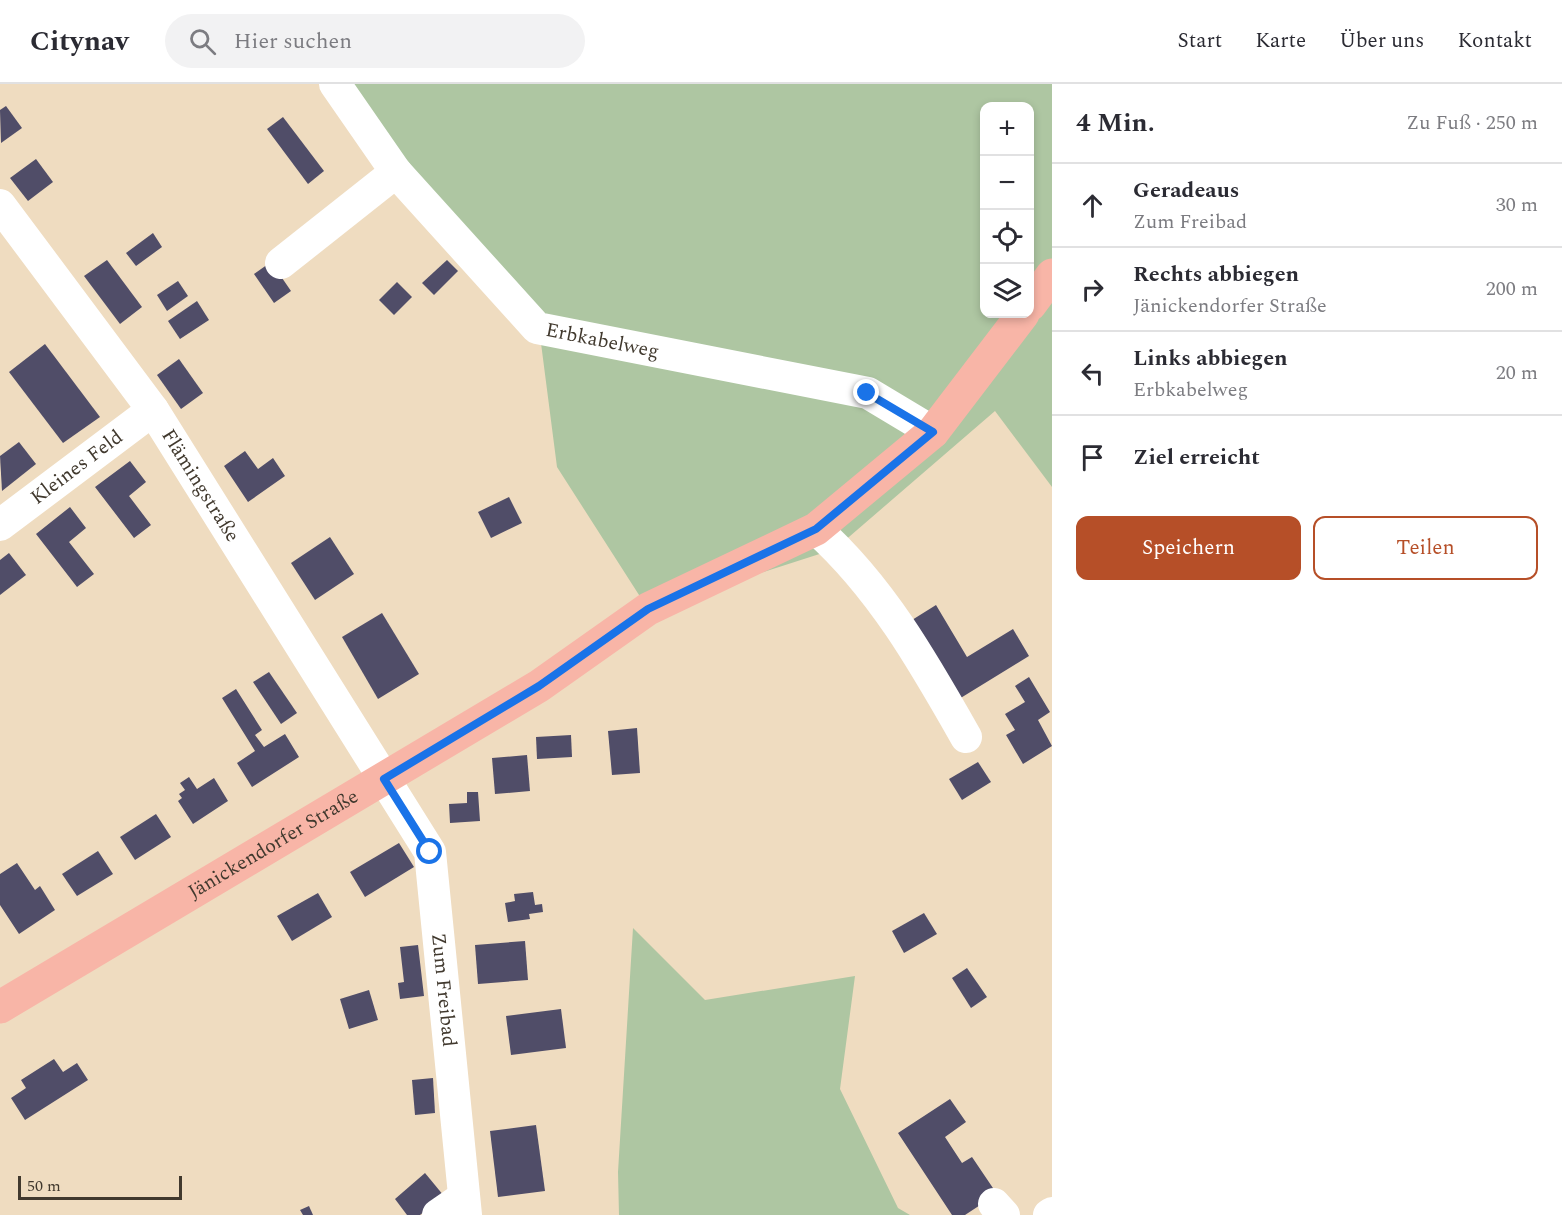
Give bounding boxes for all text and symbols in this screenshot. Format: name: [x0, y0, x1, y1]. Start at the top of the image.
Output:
search box: [165, 14, 585, 68]
text: Citynav: [30, 20, 129, 63]
icon: search: [186, 25, 219, 58]
text: Hier suchen: [234, 25, 352, 58]
text: Start: [1177, 25, 1222, 57]
text: Karte: [1255, 25, 1306, 57]
text: Über uns: [1339, 25, 1424, 57]
text: Kontakt: [1457, 25, 1532, 57]
map controls: [980, 102, 1034, 318]
button: +: [980, 102, 1034, 156]
text: 4 Min.: [1076, 103, 1155, 143]
text: Zu Fuß · 250 m: [1406, 108, 1538, 138]
button: −: [980, 156, 1034, 210]
text: Geradeaus: [1133, 174, 1239, 207]
icon: ahead: [1076, 189, 1109, 222]
text: 30 m: [1496, 190, 1538, 220]
text: Zum Freibad: [1133, 207, 1247, 237]
button: locate: [980, 210, 1034, 264]
text: Rechts abbiegen: [1133, 258, 1299, 291]
button: layers: [980, 264, 1034, 318]
icon: right: [1076, 273, 1109, 306]
text: 200 m: [1486, 274, 1538, 304]
text: Jänickendorfer Straße: [1133, 291, 1327, 321]
street label: Erbkabelweg: [543, 315, 662, 367]
text: Links abbiegen: [1133, 342, 1288, 375]
icon: left: [1076, 357, 1109, 390]
text: 20 m: [1496, 358, 1538, 388]
text: Erbkabelweg: [1133, 375, 1248, 405]
route end: [853, 379, 879, 405]
street label: Kleines Feld: [24, 423, 129, 512]
street label: Flämingstraße: [154, 423, 247, 548]
icon: arrive: [1076, 441, 1109, 474]
text: Ziel erreicht: [1133, 441, 1260, 474]
button: Speichern: [1076, 516, 1301, 580]
button: Teilen: [1313, 516, 1538, 580]
street label: Jänickendorfer Straße: [182, 782, 364, 907]
route start: [416, 838, 442, 864]
street label: Zum Freibad: [423, 932, 464, 1048]
scale bar: [18, 1173, 182, 1200]
text: 50 m: [27, 1174, 61, 1198]

